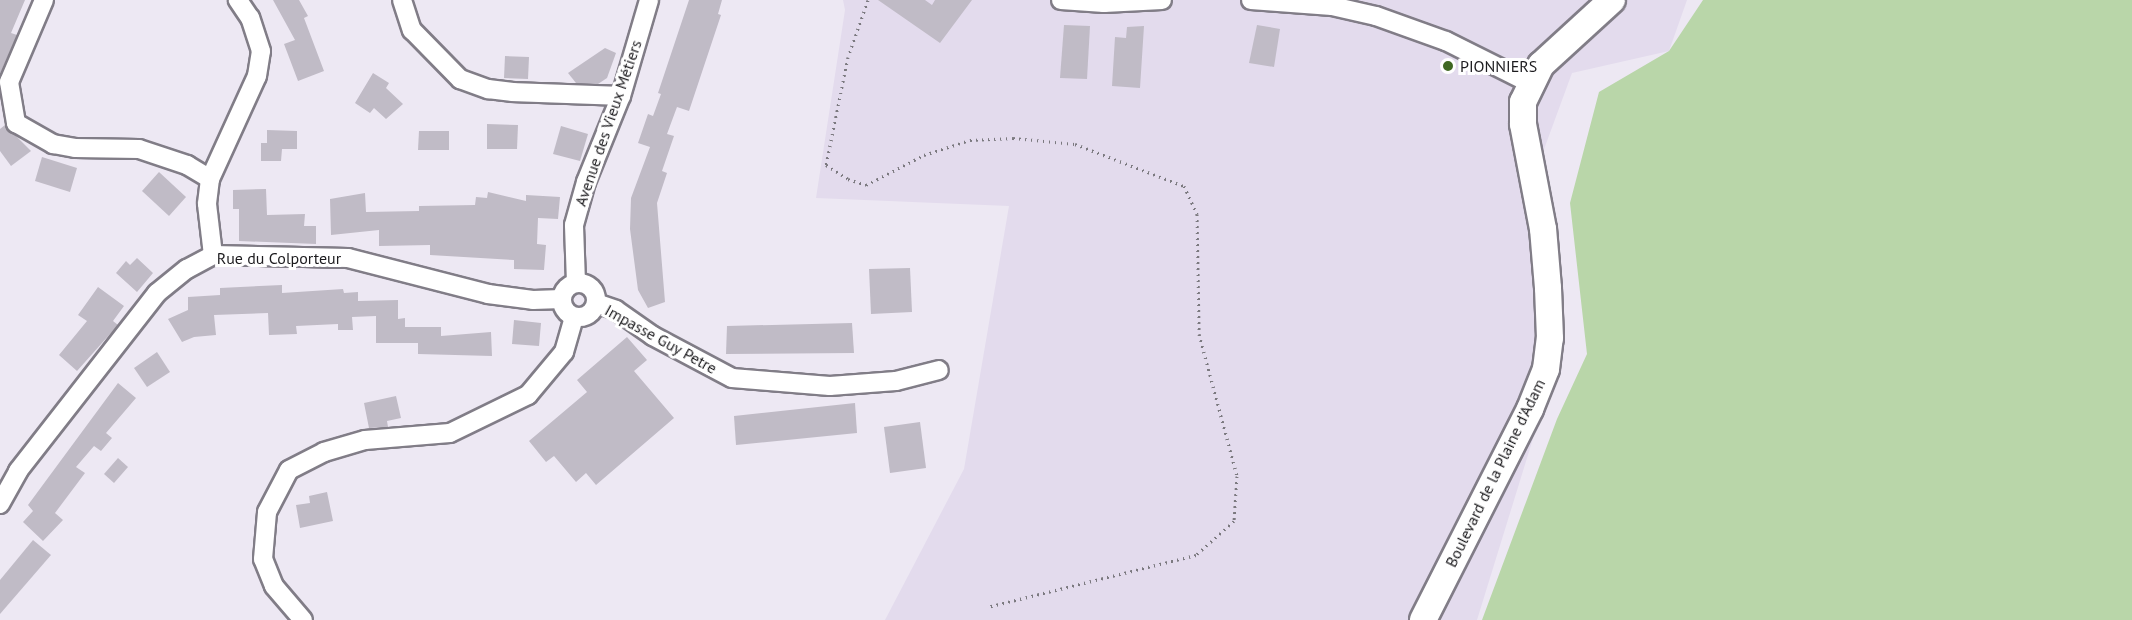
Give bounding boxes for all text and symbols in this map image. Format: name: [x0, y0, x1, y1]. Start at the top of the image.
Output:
street label: Avenue des Vieux Métiers: [570, 37, 646, 209]
place label: PIONNIERS: [1460, 56, 1537, 76]
marker: PIONNIERS: [1441, 59, 1455, 73]
street label: Rue du Colporteur: [217, 248, 341, 268]
street label: Impasse Guy Petre: [601, 300, 721, 378]
street label: Boulevard de la Plaine d'Adam: [1441, 376, 1549, 570]

